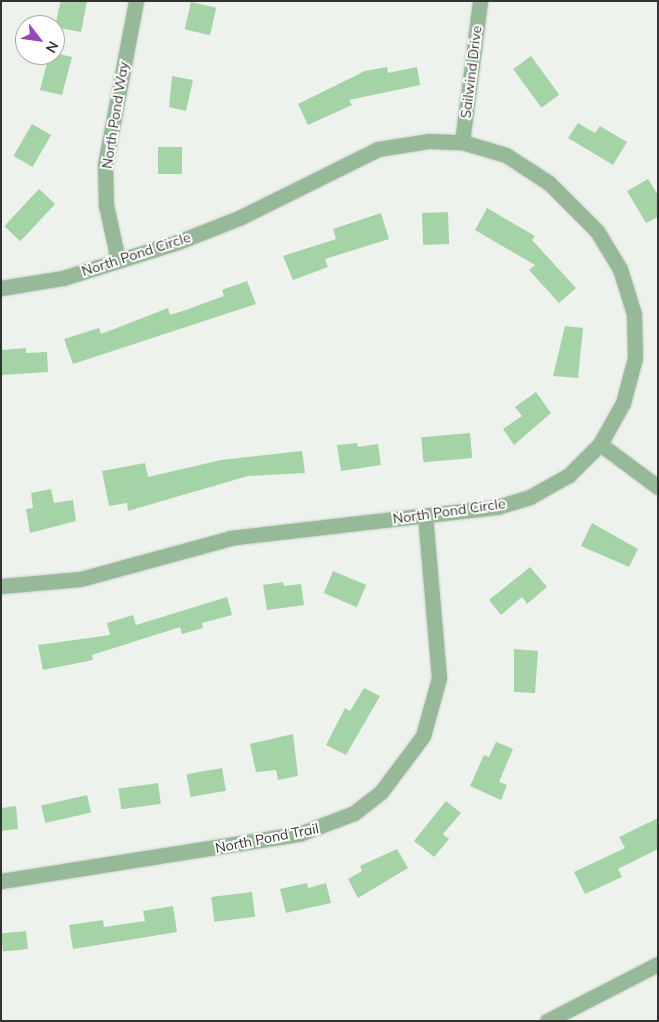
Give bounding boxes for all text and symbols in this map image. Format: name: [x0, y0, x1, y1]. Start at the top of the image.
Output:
north arrow: [15, 15, 65, 65]
street label: Sailwind Drive: [457, 25, 485, 119]
text: N: [42, 38, 63, 56]
street label: North Pond Way: [98, 60, 132, 170]
street label: North Pond Circle: [79, 228, 193, 280]
street label: North Pond Circle: [392, 495, 506, 527]
street label: North Pond Trail: [214, 820, 320, 856]

